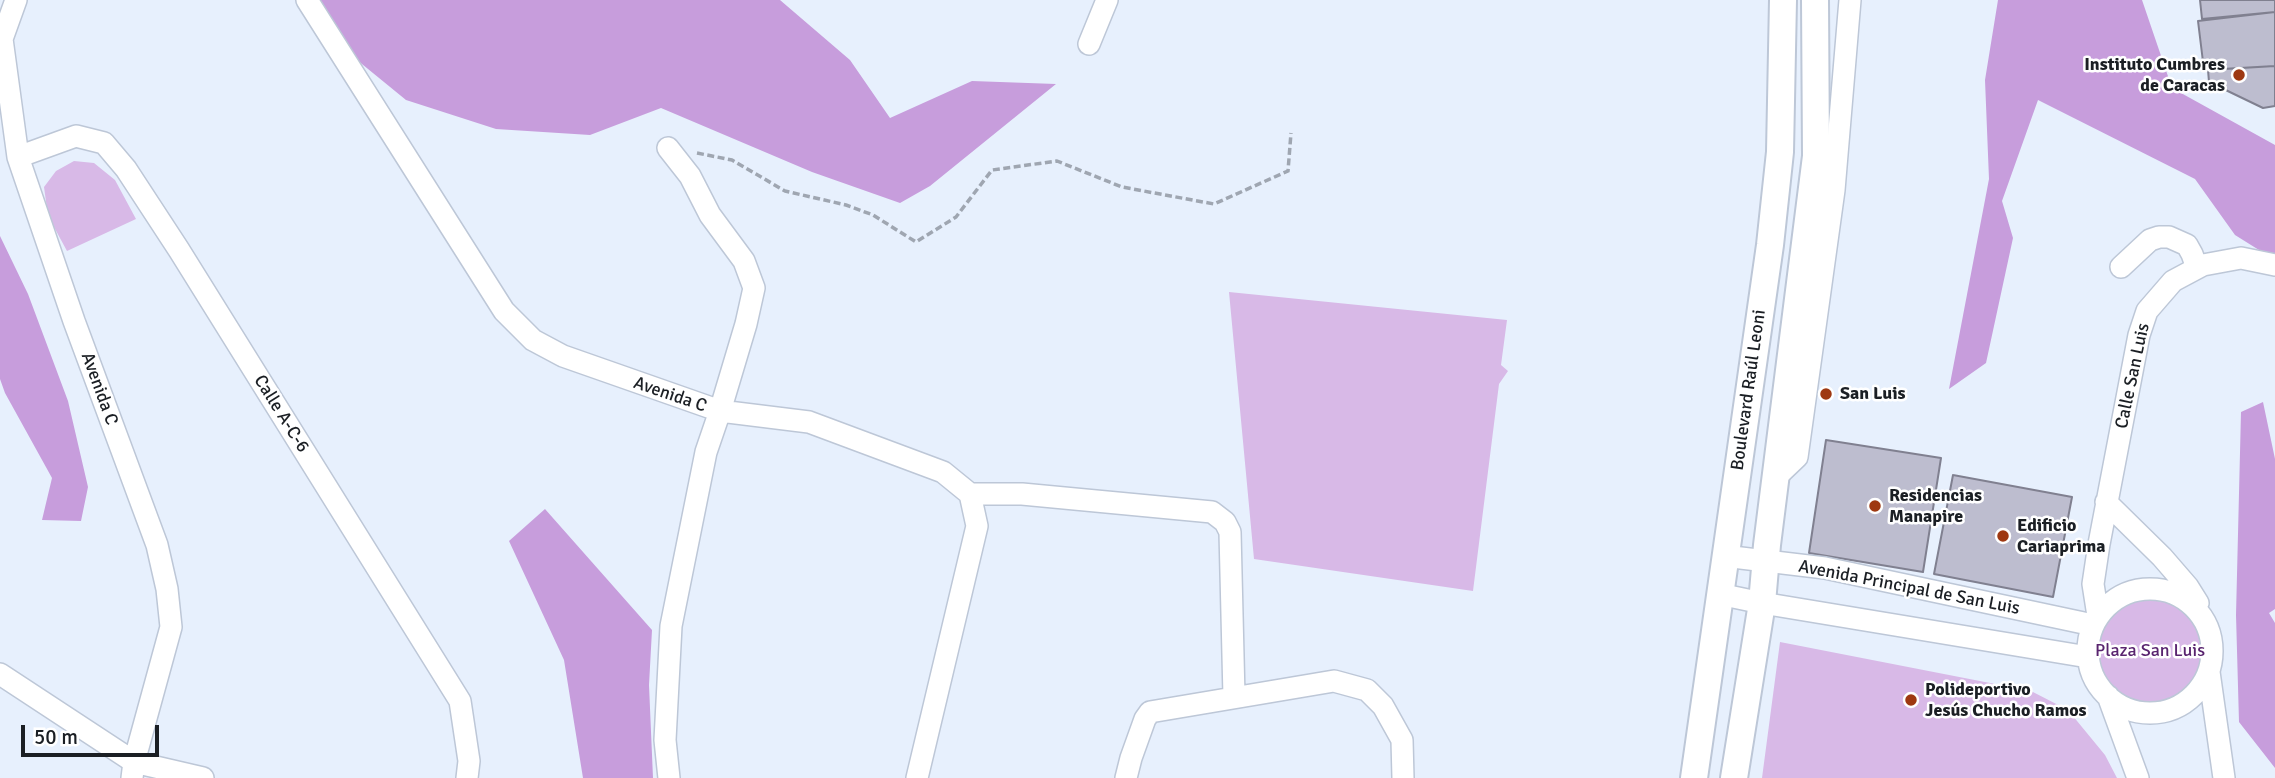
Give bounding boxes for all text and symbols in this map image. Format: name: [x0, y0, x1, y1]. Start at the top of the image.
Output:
place label: Instituto Cumbres de Caracas: [2084, 54, 2225, 96]
marker: Instituto Cumbres de Caracas: [2231, 67, 2247, 83]
street label: Boulevard Raúl Leoni: [1727, 308, 1771, 472]
street label: Calle San Luis: [2111, 321, 2155, 431]
street label: Avenida C: [76, 350, 122, 428]
street label: Calle A-C-6: [249, 371, 313, 457]
street label: Avenida C: [631, 372, 709, 418]
place label: San Luis: [1840, 383, 1905, 405]
marker: San Luis: [1818, 386, 1834, 402]
place label: Residencias Manapire: [1889, 485, 1982, 528]
marker: Residencias Manapire: [1867, 498, 1883, 514]
place label: Edificio Cariaprima: [2017, 515, 2106, 558]
marker: Edificio Cariaprima: [1995, 528, 2011, 544]
street label: Avenida Principal de San Luis: [1797, 556, 2021, 620]
park label: Plaza San Luis: [2095, 640, 2205, 662]
place label: Polideportivo Jesús Chucho Ramos: [1925, 679, 2087, 722]
marker: Polideportivo Jesús Chucho Ramos: [1903, 692, 1919, 708]
scale bar: [24, 712, 163, 756]
text: 50 m: [34, 724, 78, 750]

